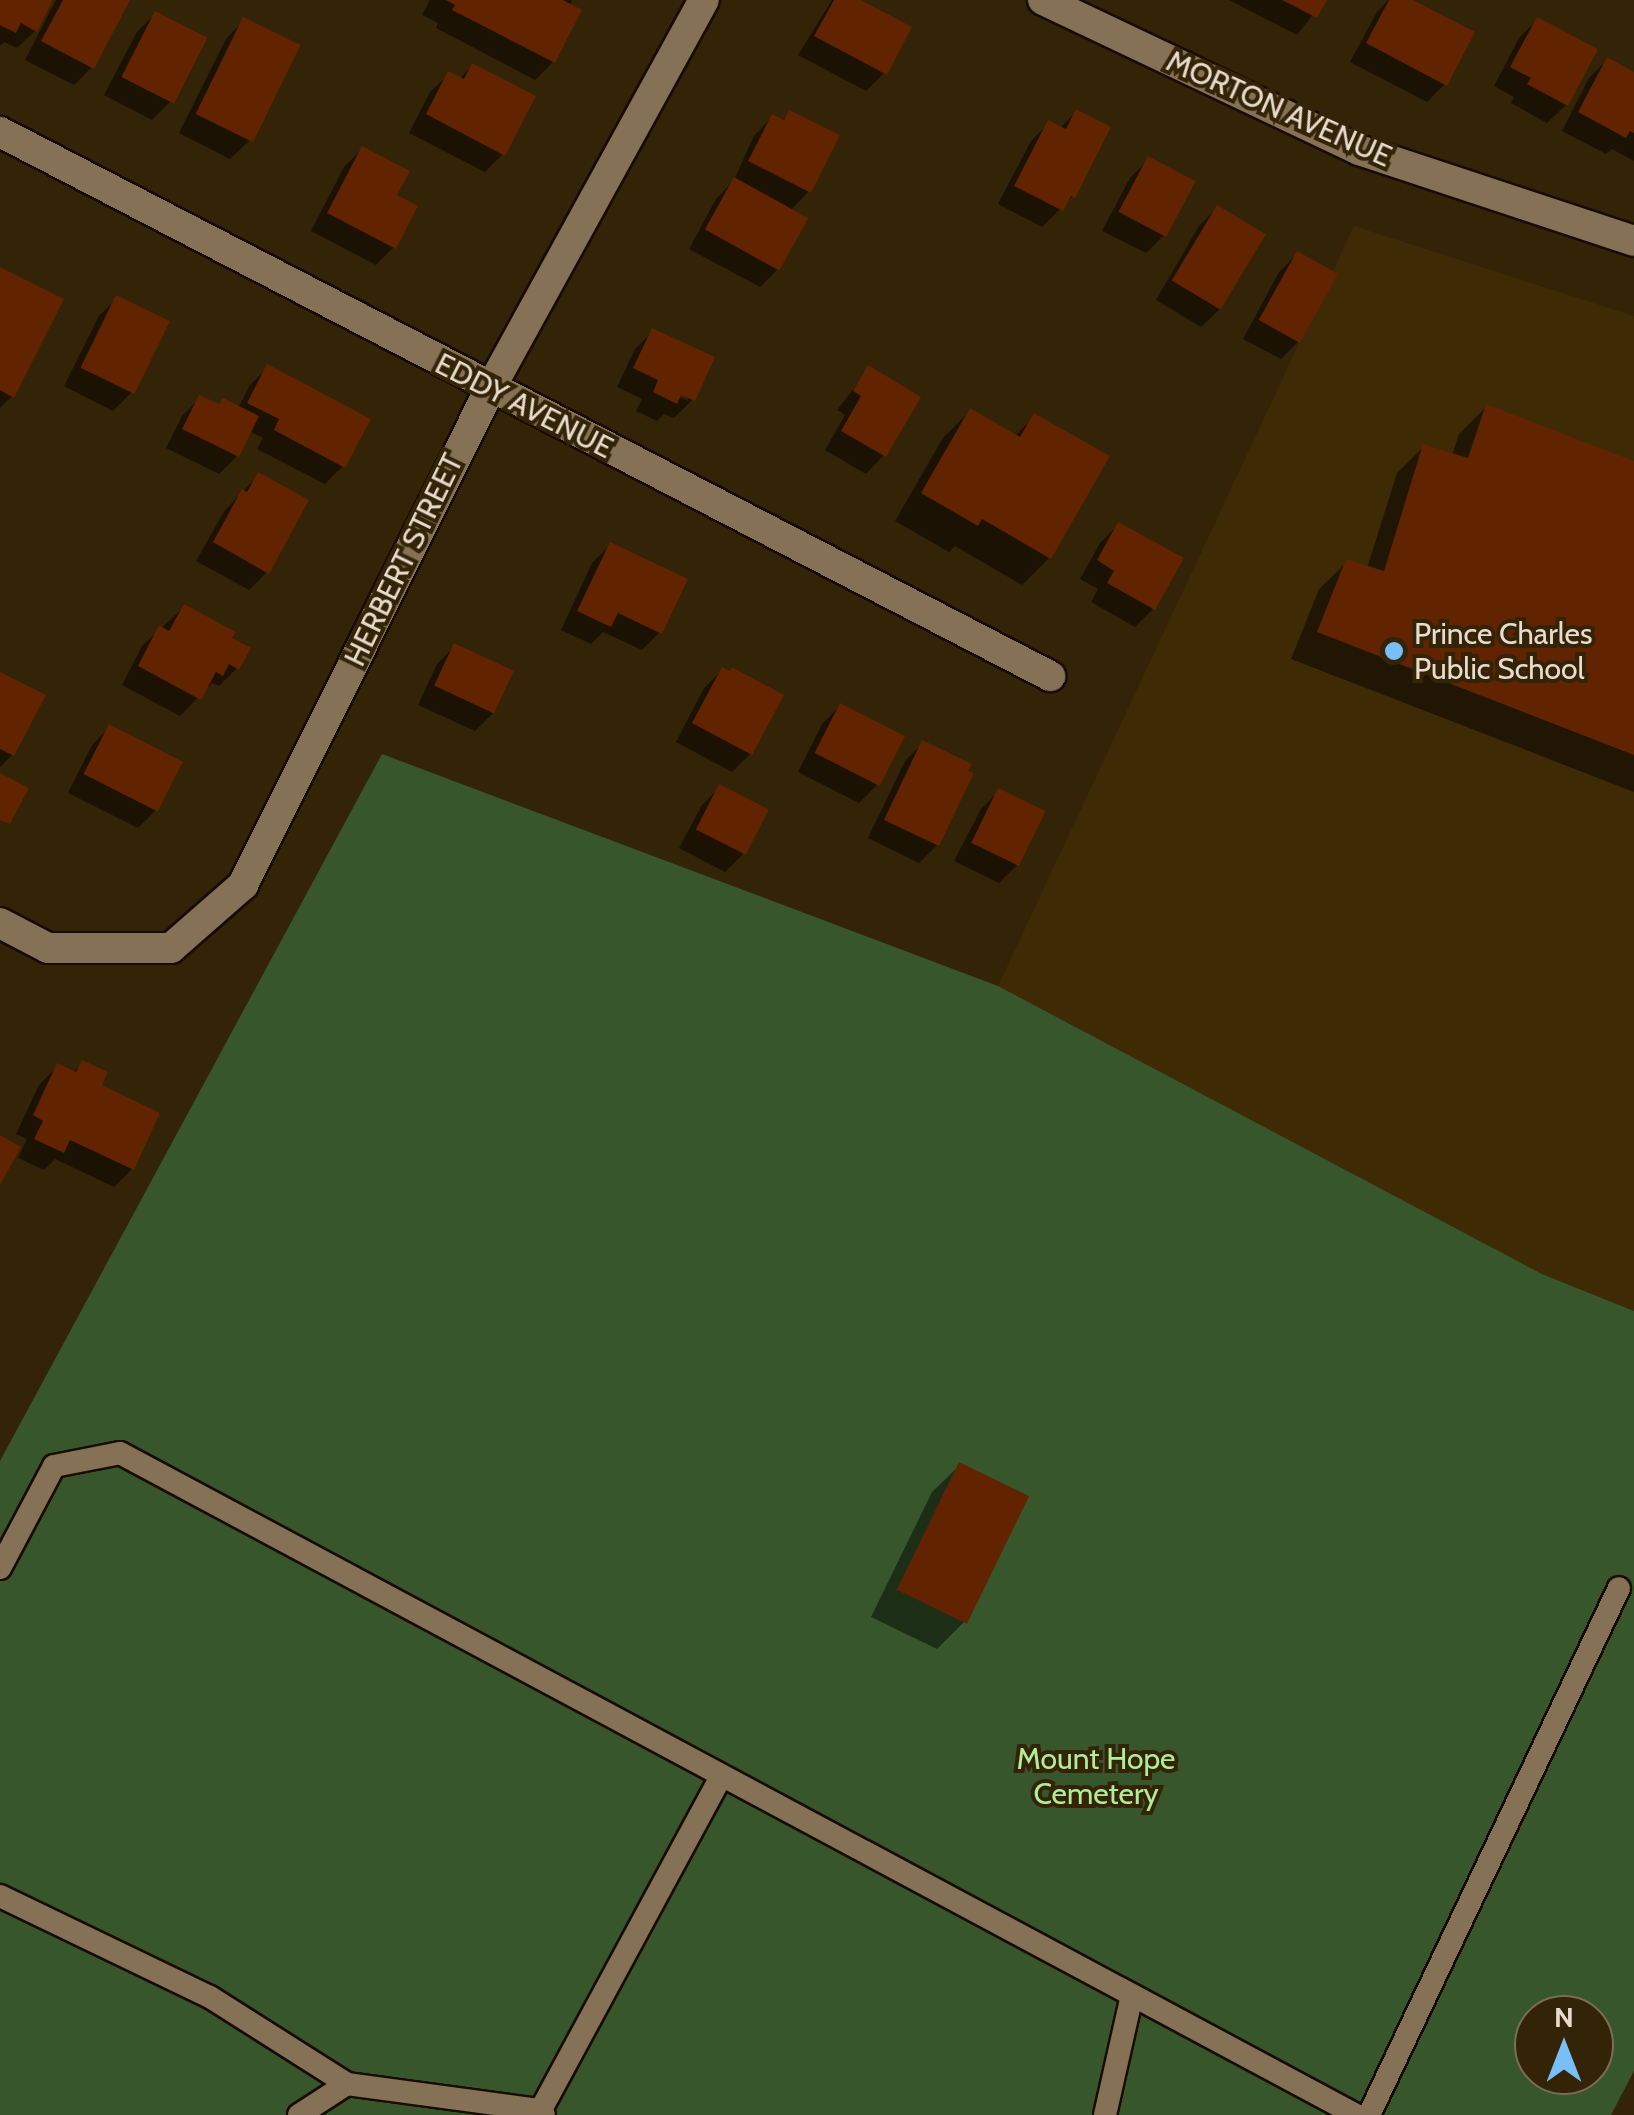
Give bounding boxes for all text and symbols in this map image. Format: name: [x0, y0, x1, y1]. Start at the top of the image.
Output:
street label: MORTON AVENUE: [1161, 43, 1397, 175]
street label: EDDY AVENUE: [429, 346, 619, 466]
street label: HERBERT STREET: [337, 448, 471, 672]
place label: Prince Charles Public School: [1414, 616, 1592, 686]
marker: Prince Charles Public School: [1383, 640, 1405, 662]
park label: Mount Hope Cemetery: [1017, 1741, 1175, 1812]
north arrow: [1514, 1995, 1614, 2095]
text: N: [1554, 2000, 1574, 2034]

